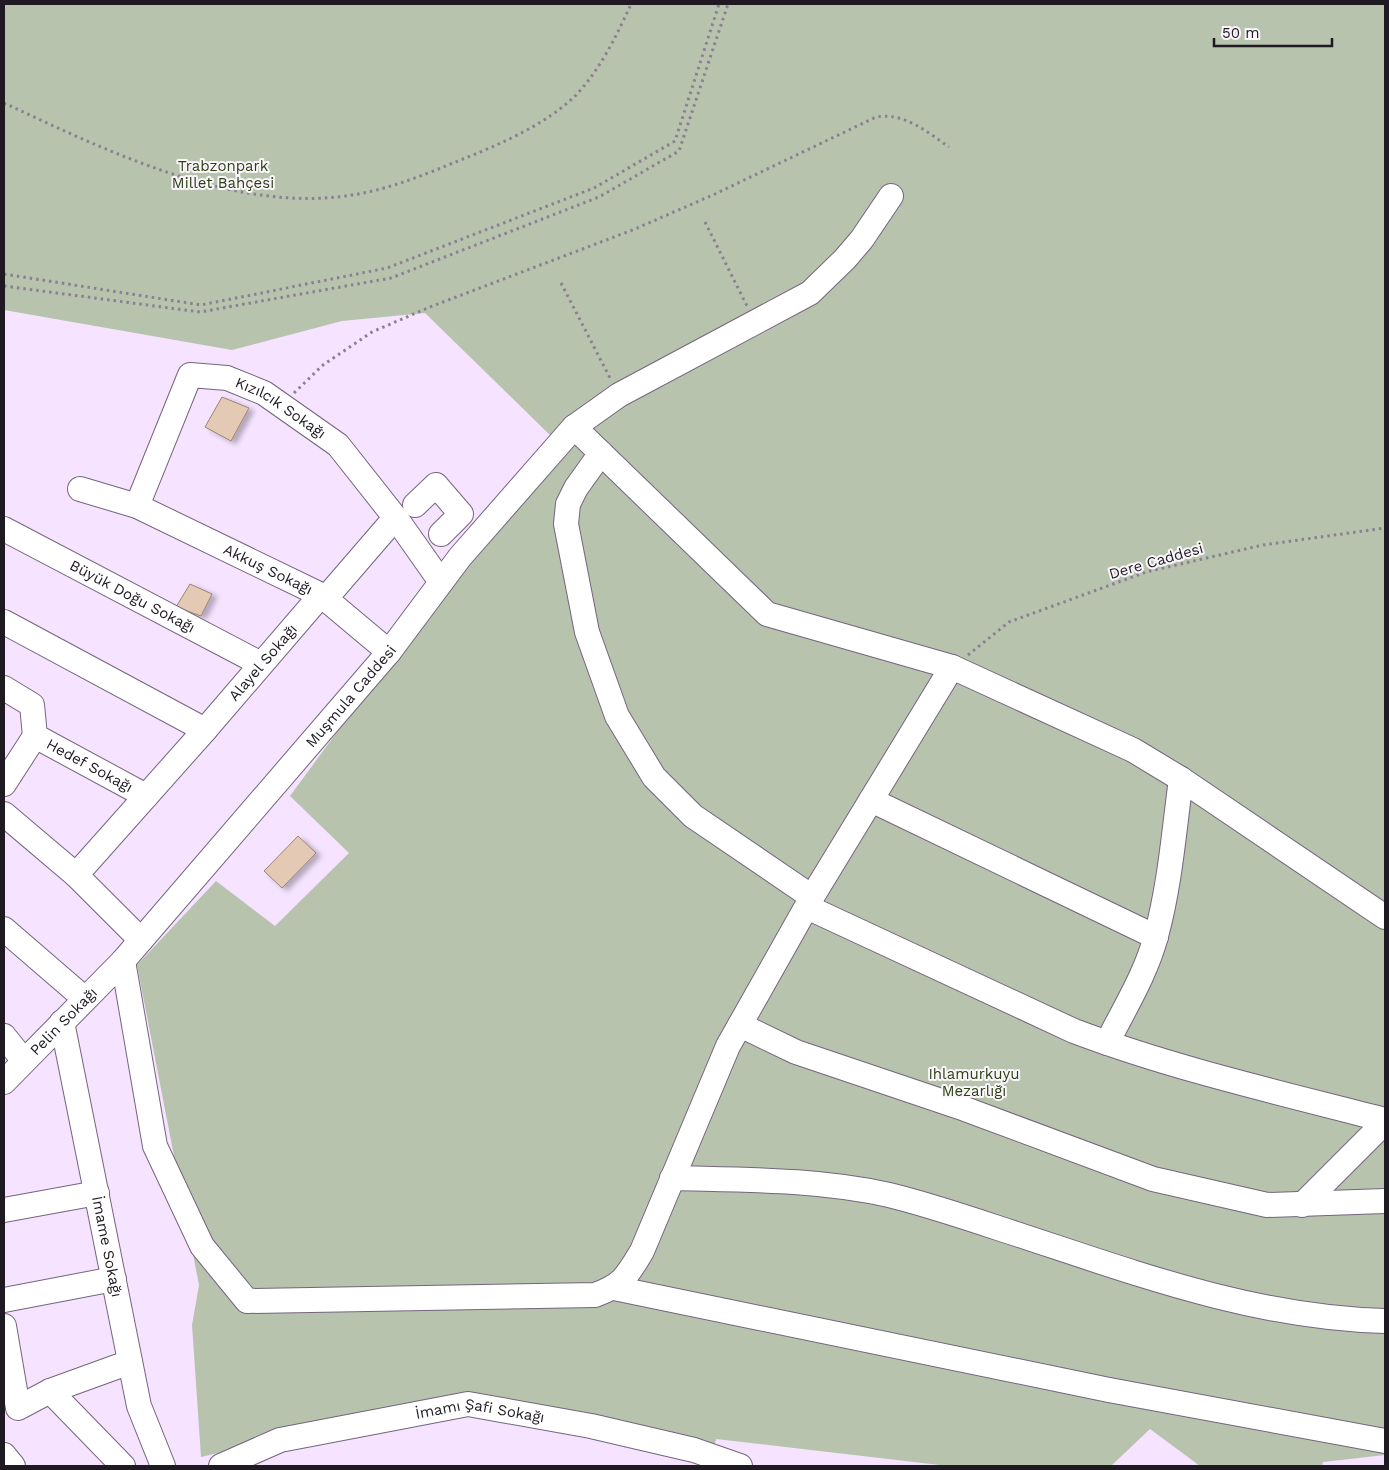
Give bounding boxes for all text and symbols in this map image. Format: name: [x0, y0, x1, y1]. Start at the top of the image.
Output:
scale bar: [1214, 15, 1332, 47]
text: 50 m: [1222, 24, 1259, 42]
park label: Trabzonpark Millet Bahçesi: [172, 157, 274, 192]
street label: Kızılcık Sokağı: [233, 373, 329, 443]
street label: Dere Caddesi: [1107, 539, 1205, 583]
street label: Akkuş Sokağı: [221, 540, 315, 599]
street label: Büyük Doğu Sokağı: [67, 556, 198, 637]
street label: Alayel Sokağı: [225, 620, 301, 705]
street label: Muşmula Caddesi: [302, 642, 400, 751]
street label: Hedef Sokağı: [43, 735, 136, 796]
street label: Pelin Sokağı: [26, 984, 101, 1059]
park label: Ihlamurkuyu Mezarlığı: [928, 1065, 1020, 1100]
street label: İmame Sokağı: [88, 1194, 126, 1299]
street label: İmamı Şafi Sokağı: [414, 1395, 546, 1427]

